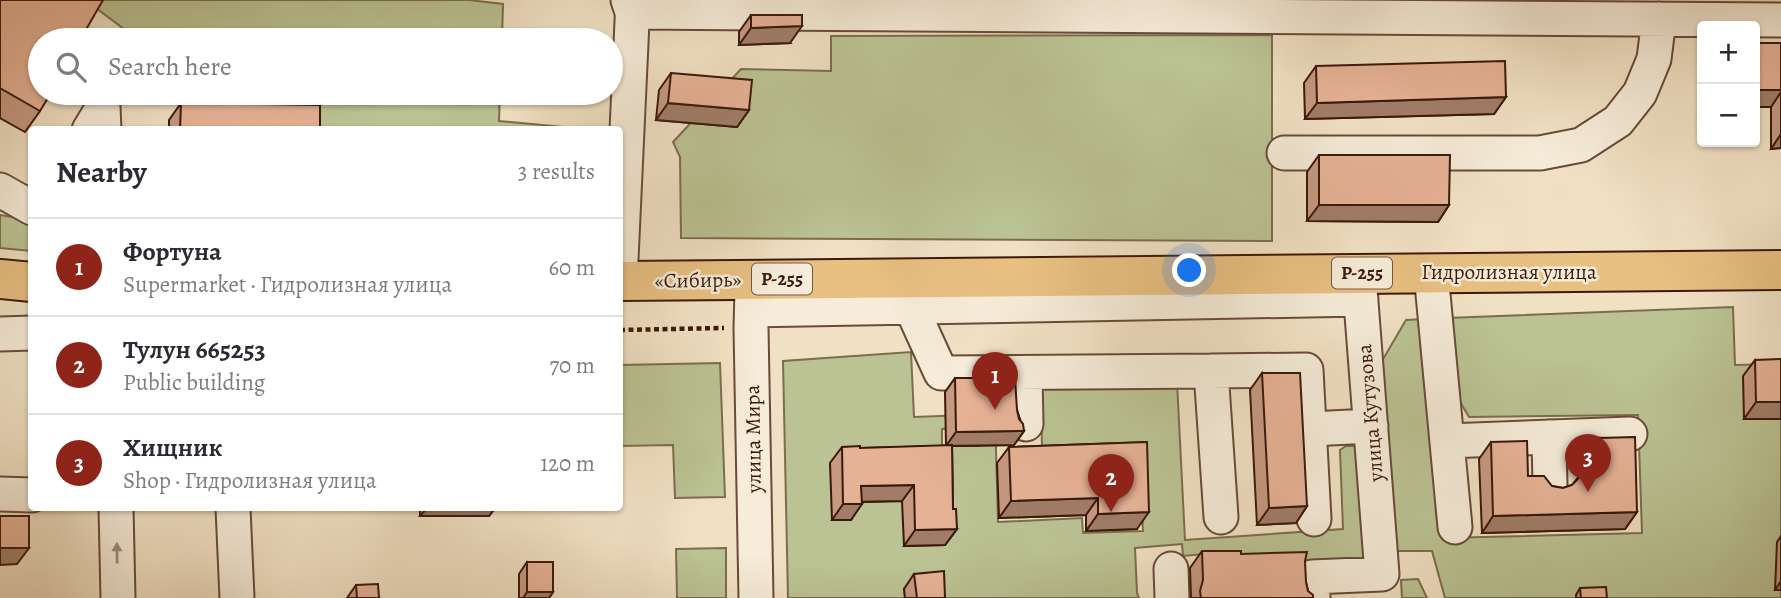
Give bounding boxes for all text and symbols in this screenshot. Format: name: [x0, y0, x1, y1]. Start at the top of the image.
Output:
map controls: [1697, 21, 1760, 147]
button: +: [1697, 21, 1760, 84]
search box: [28, 28, 623, 105]
icon: search: [52, 48, 90, 86]
text: Search here: [108, 49, 232, 84]
button: −: [1697, 84, 1760, 147]
text: Nearby: [56, 152, 147, 192]
text: 3 results: [518, 156, 595, 187]
text: Фортуна: [123, 234, 222, 269]
text: 1: [75, 252, 83, 283]
text: 60 m: [548, 252, 595, 283]
your location: [1172, 253, 1206, 287]
road number: Р-255: [1332, 258, 1392, 288]
street label: Гидролизная улица: [1421, 258, 1597, 286]
road number: Р-255: [752, 264, 812, 294]
street label: «Сибирь»: [654, 265, 742, 295]
text: Supermarket · Гидролизная улица: [123, 269, 452, 300]
text: Тулун 665253: [123, 332, 266, 367]
street label: улица Кутузова: [1350, 343, 1390, 484]
text: 2: [73, 350, 85, 381]
text: 70 m: [549, 350, 595, 381]
pin: 1: [972, 352, 1018, 410]
text: Public building: [123, 367, 265, 398]
street label: улица Мира: [738, 384, 768, 494]
text: Хищник: [123, 430, 223, 465]
pin: 3: [1565, 434, 1611, 492]
text: 3: [74, 448, 84, 479]
text: 120 m: [540, 448, 595, 479]
pin: 2: [1088, 454, 1134, 512]
text: Shop · Гидролизная улица: [123, 465, 377, 496]
one-way arrow: [111, 542, 123, 564]

